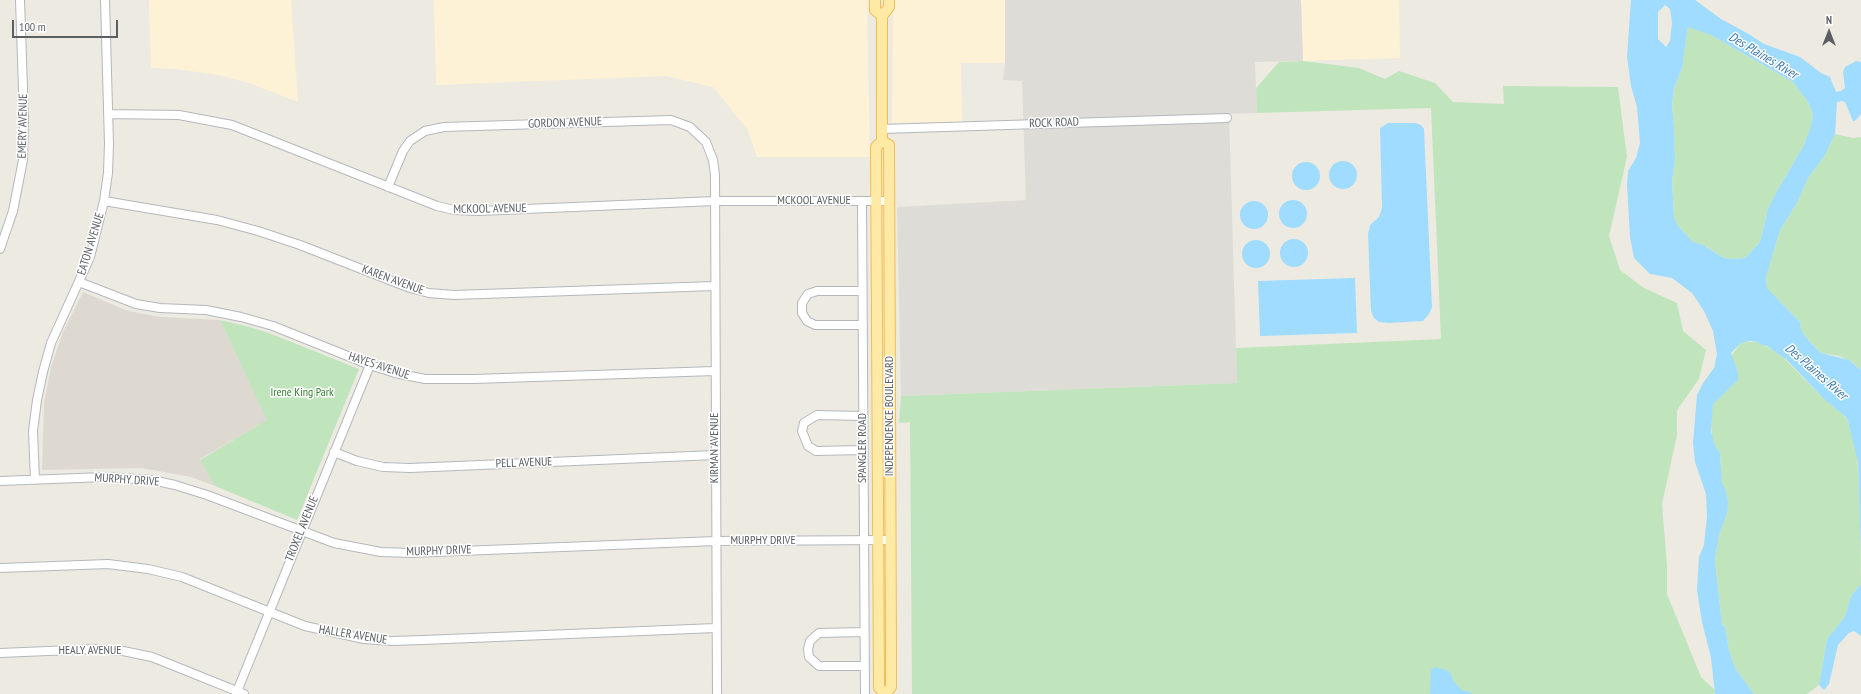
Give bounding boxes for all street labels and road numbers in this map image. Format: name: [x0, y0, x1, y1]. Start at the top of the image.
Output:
street label: EMERY AVENUE: [15, 93, 31, 159]
street label: GORDON AVENUE: [528, 115, 602, 131]
street label: ROCK ROAD: [1029, 115, 1079, 131]
street label: MCKOOL AVENUE: [777, 194, 851, 208]
street label: MCKOOL AVENUE: [453, 201, 527, 217]
street label: EATON AVENUE: [75, 211, 107, 277]
street label: KAREN AVENUE: [360, 262, 426, 298]
street label: HAYES AVENUE: [347, 349, 411, 383]
street label: INDEPENDENCE BOULEVARD: [883, 356, 897, 476]
street label: KIRMAN AVENUE: [708, 413, 722, 483]
street label: SPANGLER ROAD: [856, 413, 870, 483]
street label: PELL AVENUE: [495, 455, 553, 471]
street label: MURPHY DRIVE: [94, 471, 160, 489]
street label: TROXEL AVENUE: [282, 494, 322, 564]
street label: MURPHY DRIVE: [730, 534, 796, 548]
street label: MURPHY DRIVE: [406, 543, 472, 559]
street label: HALLER AVENUE: [318, 622, 388, 648]
street label: HEALY AVENUE: [59, 644, 121, 658]

